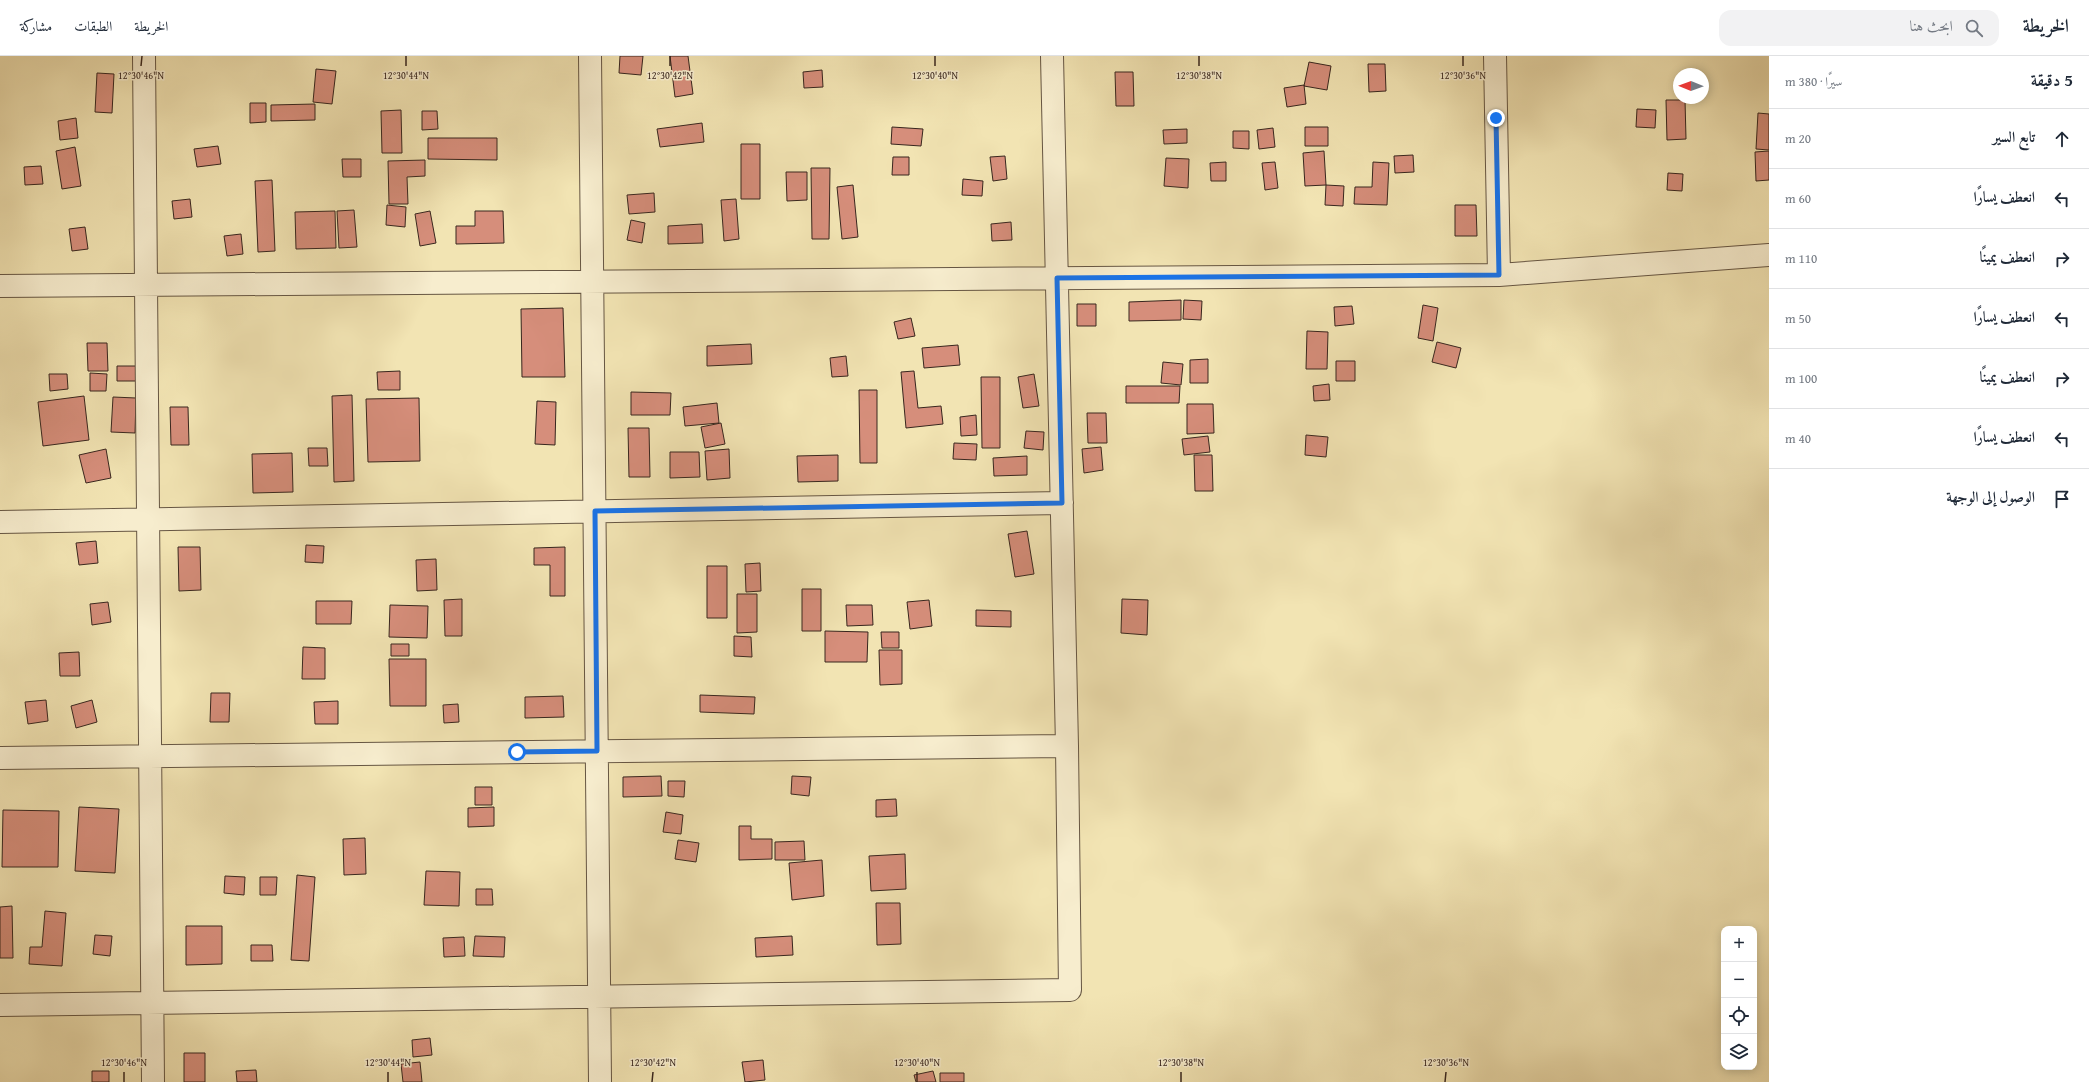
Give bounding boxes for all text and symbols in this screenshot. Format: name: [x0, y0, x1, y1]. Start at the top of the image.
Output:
search box: [1719, 10, 1999, 46]
text: الخريطة: [2023, 11, 2069, 39]
text: ابحث هنا: [1909, 15, 1953, 36]
text: مشاركة: [20, 16, 52, 36]
text: الطبقات: [74, 16, 112, 36]
text: الخريطة: [134, 16, 168, 36]
icon: search: [1963, 17, 1985, 39]
text: 5 دقيقة: [2031, 67, 2073, 92]
text: 12°30'46"N: [118, 68, 164, 83]
text: 12°30'44"N: [383, 68, 429, 83]
text: 12°30'42"N: [647, 68, 693, 83]
text: 12°30'40"N: [912, 68, 958, 83]
text: 12°30'38"N: [1176, 68, 1222, 83]
text: 12°30'36"N: [1440, 68, 1486, 83]
north arrow: [1673, 68, 1709, 104]
text: سيرًا · 380 m: [1785, 72, 1843, 91]
route end: [1487, 109, 1505, 127]
text: تابع السير: [1993, 126, 2035, 147]
icon: ahead: [2051, 128, 2073, 150]
text: 20 m: [1785, 129, 1811, 148]
text: انعطف يسارًا: [1973, 186, 2035, 207]
icon: left: [2051, 188, 2073, 210]
text: 60 m: [1785, 189, 1811, 208]
text: انعطف يمينًا: [1979, 246, 2035, 267]
icon: right: [2051, 248, 2073, 270]
text: 110 m: [1785, 249, 1817, 268]
text: انعطف يسارًا: [1973, 306, 2035, 327]
icon: left: [2051, 308, 2073, 330]
text: 50 m: [1785, 309, 1811, 328]
text: انعطف يمينًا: [1979, 366, 2035, 387]
icon: right: [2051, 368, 2073, 390]
text: 100 m: [1785, 369, 1817, 388]
text: انعطف يسارًا: [1973, 426, 2035, 447]
icon: left: [2051, 428, 2073, 450]
text: 40 m: [1785, 429, 1811, 448]
text: الوصول إلى الوجهة: [1946, 486, 2035, 507]
icon: arrive: [2051, 488, 2073, 510]
route start: [508, 743, 526, 761]
map controls: [1721, 926, 1757, 1070]
button: +: [1721, 926, 1757, 962]
button: −: [1721, 962, 1757, 998]
button: locate: [1721, 998, 1757, 1034]
button: layers: [1721, 1034, 1757, 1070]
text: 12°30'46"N: [101, 1055, 147, 1070]
text: 12°30'44"N: [365, 1055, 411, 1070]
text: 12°30'42"N: [630, 1055, 676, 1070]
text: 12°30'40"N: [894, 1055, 940, 1070]
text: 12°30'38"N: [1158, 1055, 1204, 1070]
text: 12°30'36"N: [1423, 1055, 1469, 1070]

